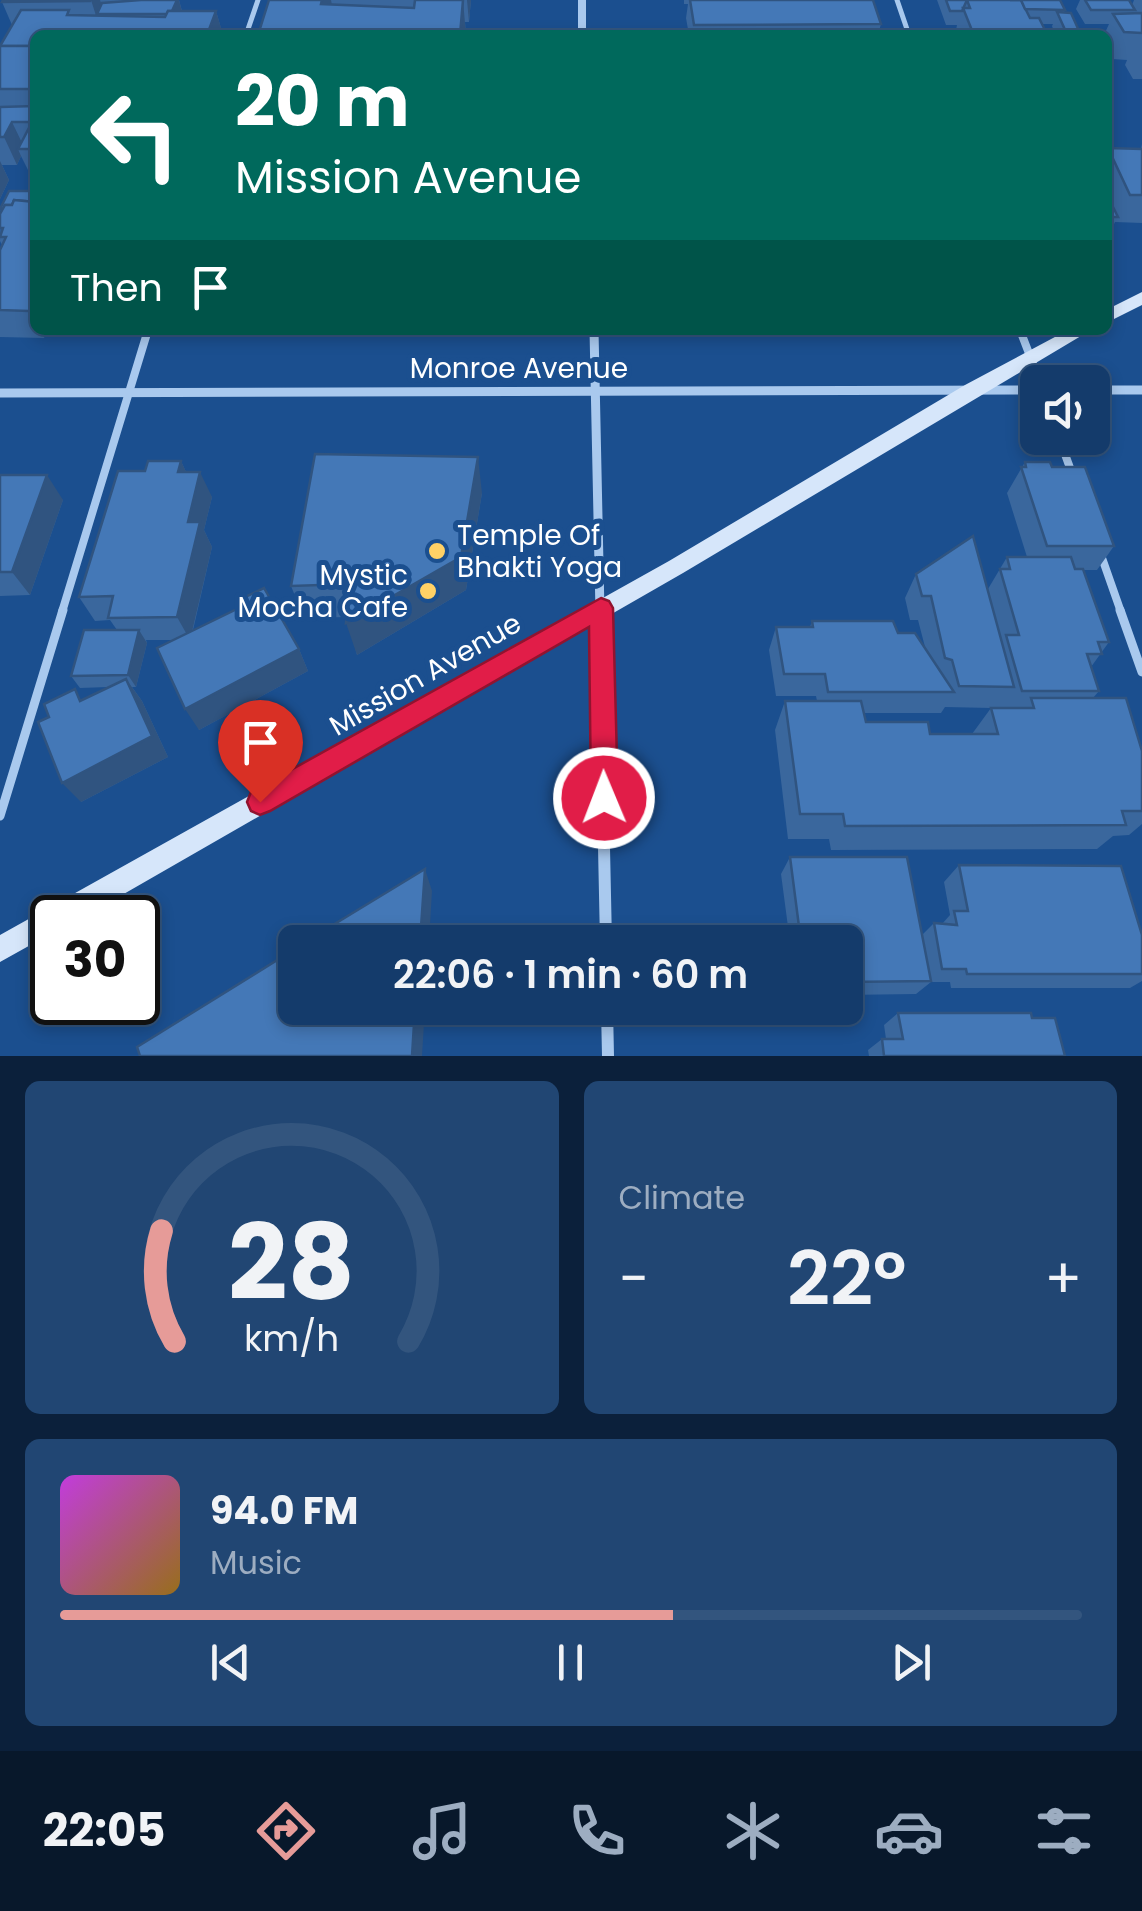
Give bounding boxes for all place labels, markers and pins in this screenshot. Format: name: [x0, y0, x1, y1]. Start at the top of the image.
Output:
place label: Temple Of Bhakti Yoga: [457, 516, 622, 587]
marker: Temple Of Bhakti Yoga: [426, 540, 448, 562]
place label: Mystic Mocha Cafe: [238, 556, 408, 627]
marker: Mystic Mocha Cafe: [417, 580, 439, 602]
pin: [218, 700, 303, 803]

